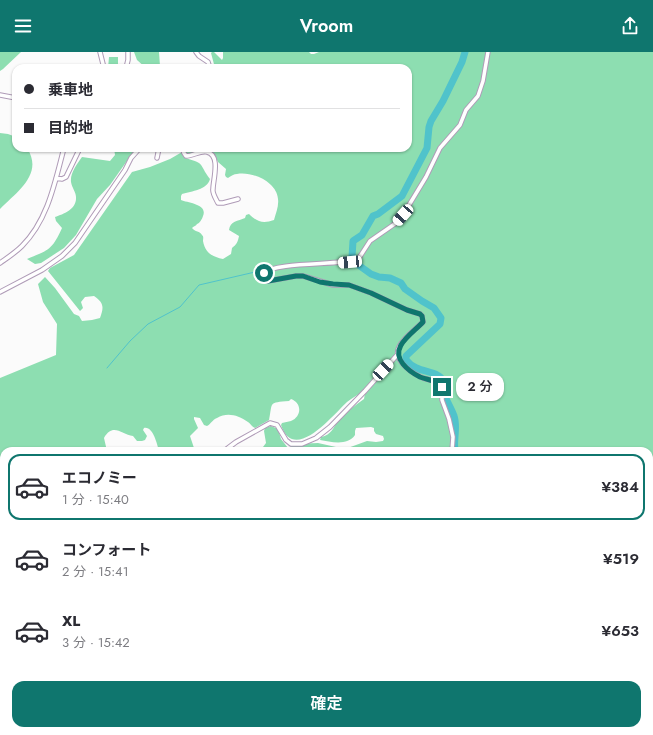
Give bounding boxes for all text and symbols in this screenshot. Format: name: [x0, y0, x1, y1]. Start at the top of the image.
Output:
text: Vroom: [300, 13, 353, 39]
icon: menu: [12, 15, 34, 37]
icon: share: [619, 15, 641, 37]
text: 乗車地: [48, 79, 93, 101]
text: 目的地: [48, 117, 93, 139]
car: [391, 202, 415, 228]
car: [338, 255, 362, 269]
route start: [255, 264, 273, 282]
car: [370, 357, 396, 383]
callout: 2 分: [456, 373, 504, 401]
text: 2 分: [467, 377, 493, 396]
route end: [433, 378, 451, 396]
text: エコノミー: [62, 467, 137, 489]
icon: car: [14, 469, 50, 505]
text: ¥384: [601, 476, 639, 498]
text: 1 分 · 15:40: [62, 490, 129, 509]
text: コンフォート: [62, 539, 152, 561]
icon: car: [14, 541, 50, 577]
text: ¥519: [603, 548, 639, 570]
text: 2 分 · 15:41: [62, 562, 129, 581]
text: XL: [62, 610, 80, 632]
icon: car: [14, 613, 50, 649]
text: ¥653: [602, 620, 639, 642]
text: 3 分 · 15:42: [62, 633, 130, 652]
button: 確定: [12, 681, 641, 727]

